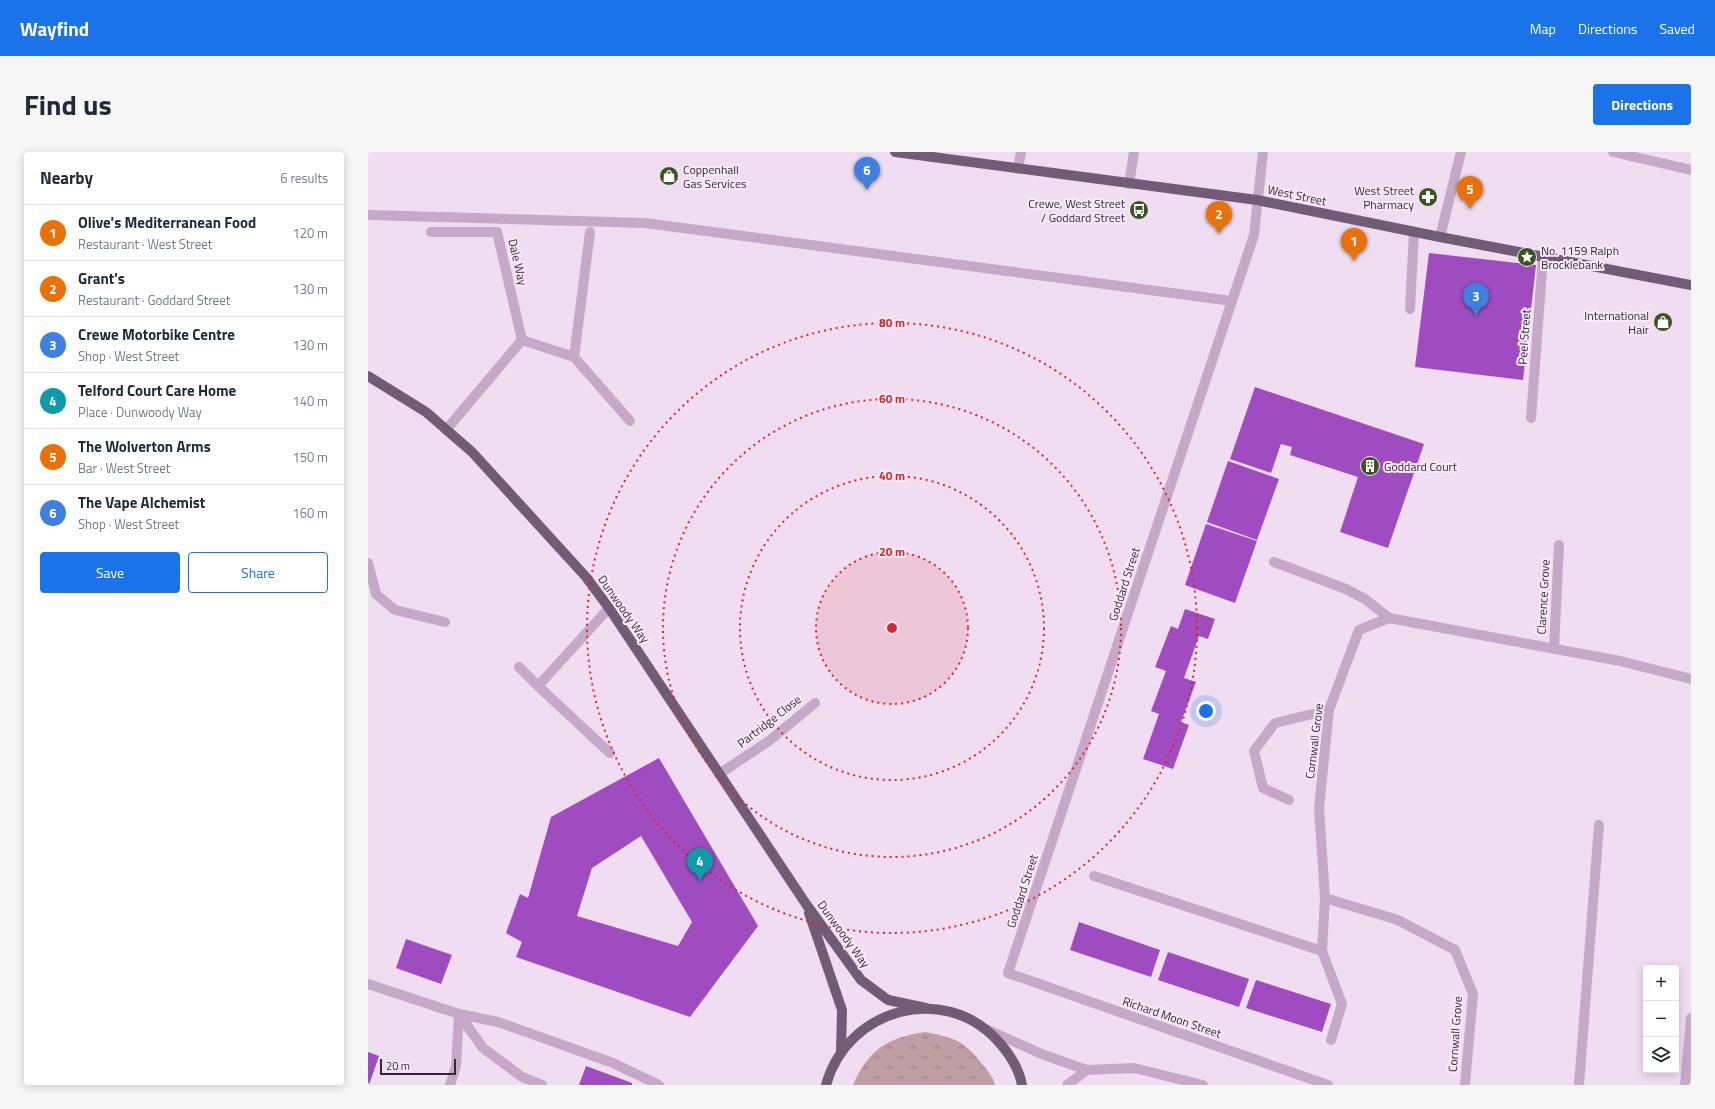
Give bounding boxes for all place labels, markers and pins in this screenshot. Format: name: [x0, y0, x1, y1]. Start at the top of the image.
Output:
pin: 6: [854, 157, 880, 190]
place label: Coppenhall Gas Services: [683, 160, 747, 193]
shop icon: Coppenhall Gas Services: [658, 165, 680, 187]
pin: 5: [1457, 176, 1483, 209]
place label: West Street Pharmacy: [1354, 181, 1415, 214]
pharmacy icon: West Street Pharmacy: [1417, 186, 1439, 208]
place label: Crewe, West Street / Goddard Street: [1028, 194, 1126, 227]
bus stop icon: Crewe, West Street / Goddard Street: [1128, 199, 1150, 221]
pin: 2: [1206, 201, 1232, 234]
pin: 1: [1341, 228, 1367, 261]
place label: No. 1159 Ralph Brocklebank: [1541, 241, 1619, 274]
place icon: No. 1159 Ralph Brocklebank: [1516, 246, 1538, 268]
pin: 3: [1463, 283, 1489, 316]
place label: International Hair: [1584, 306, 1649, 339]
shop icon: International Hair: [1652, 311, 1674, 333]
building icon: Goddard Court: [1359, 455, 1381, 477]
place label: Goddard Court: [1384, 457, 1458, 476]
centre of rings: [885, 621, 899, 635]
pin: 4: [687, 848, 713, 881]

